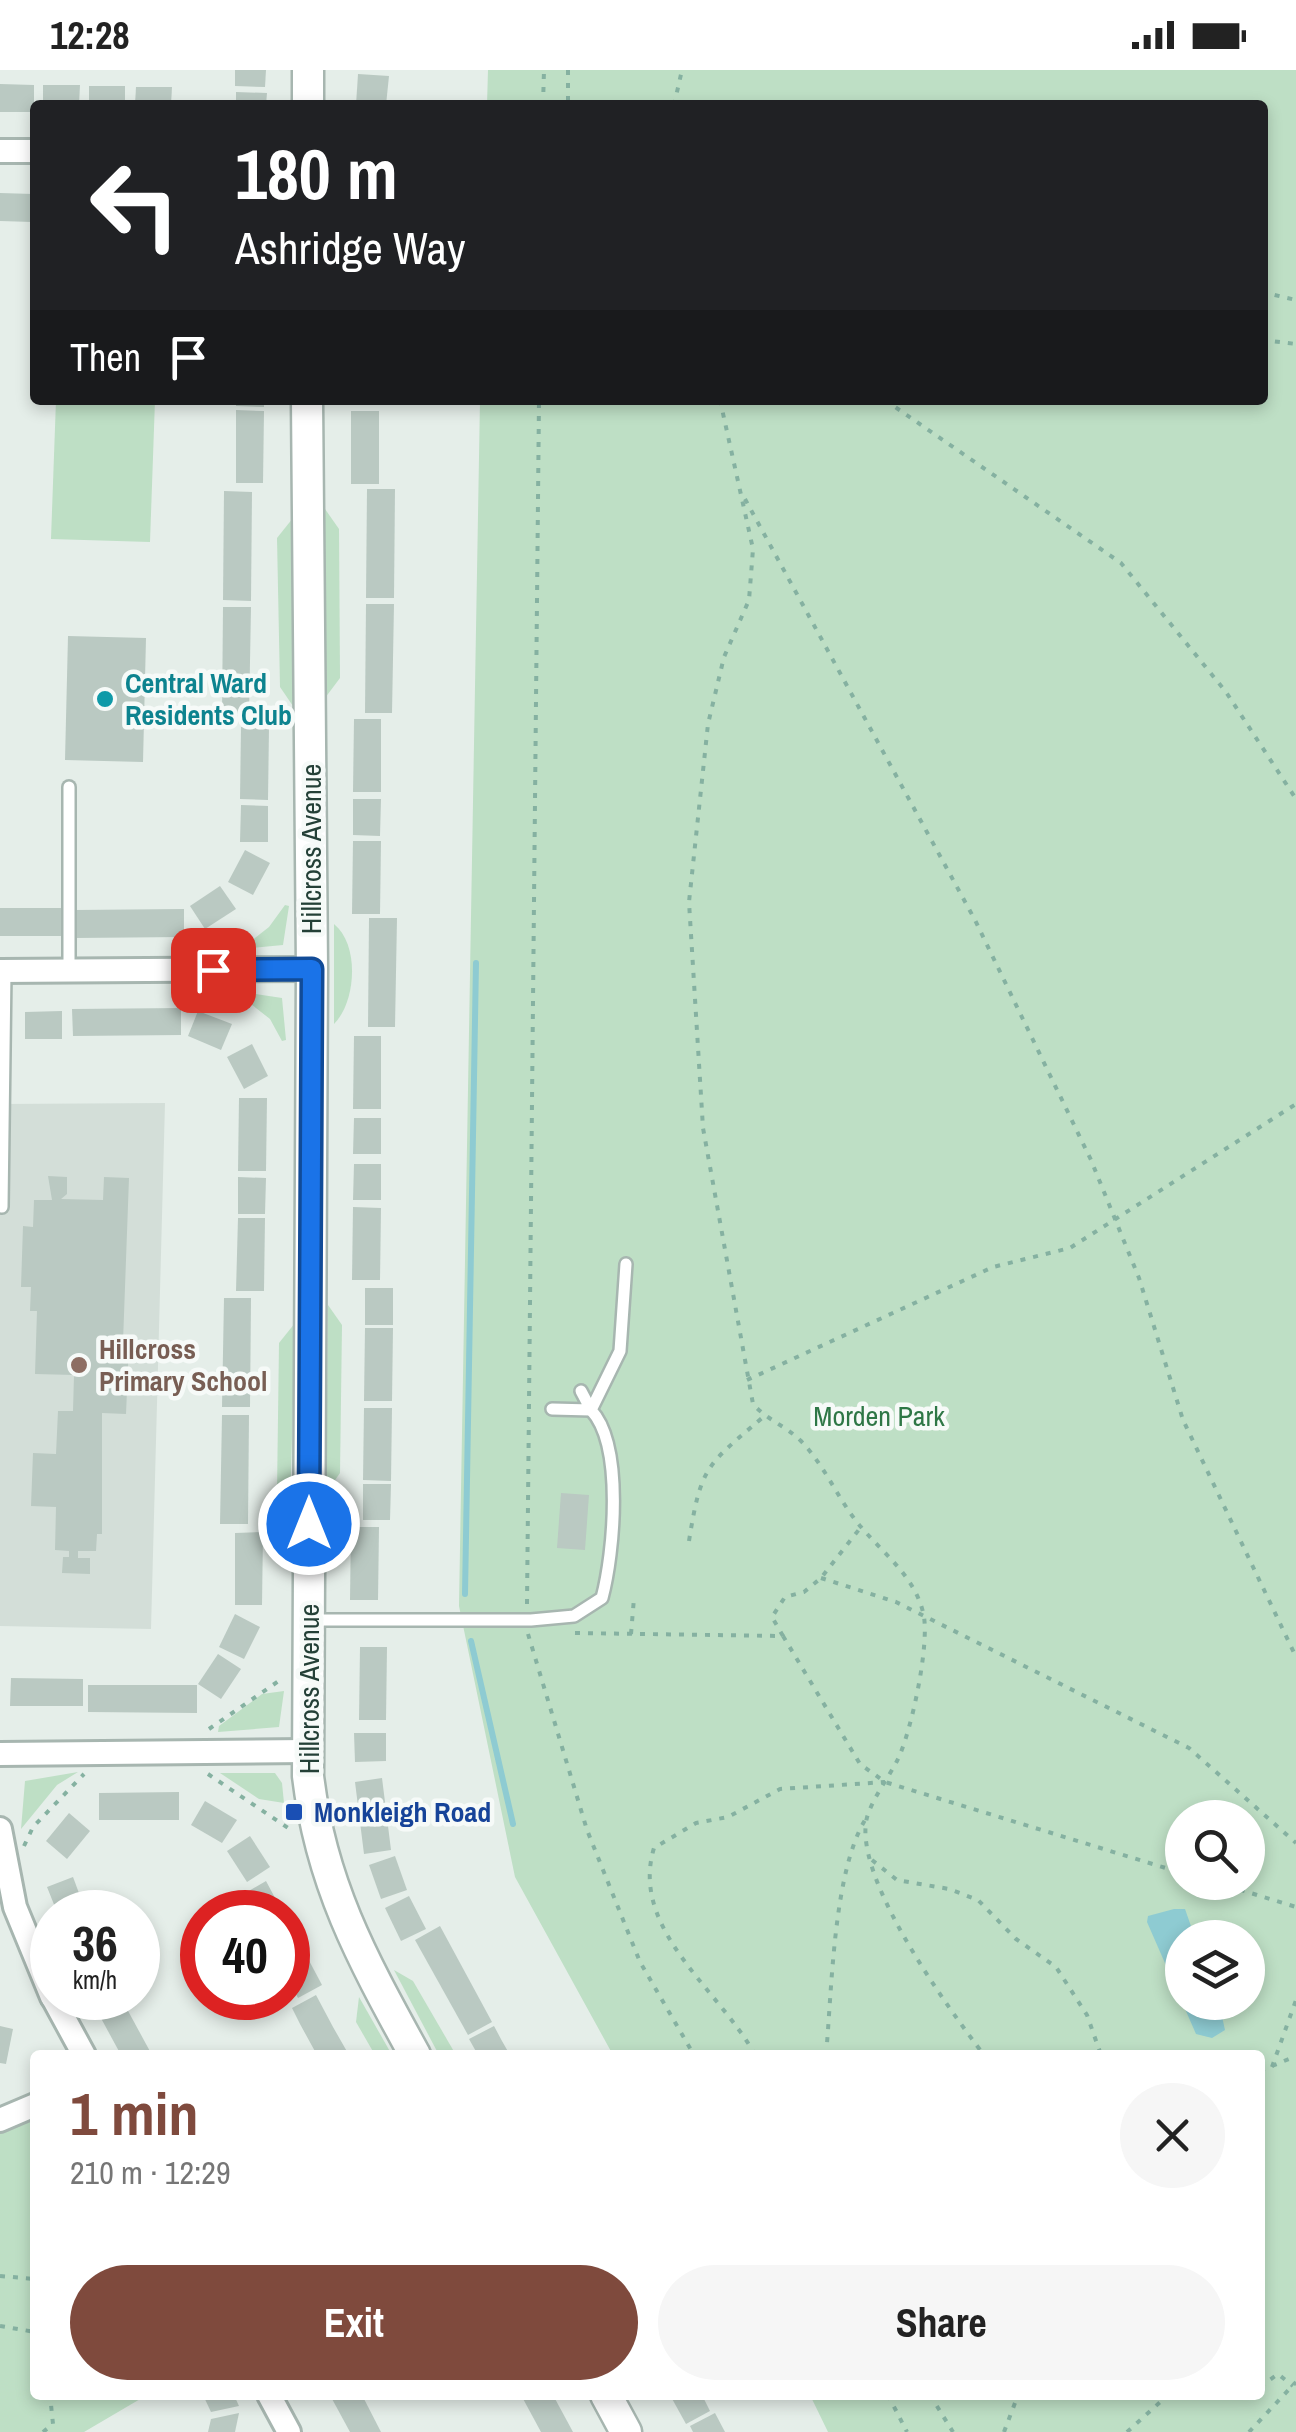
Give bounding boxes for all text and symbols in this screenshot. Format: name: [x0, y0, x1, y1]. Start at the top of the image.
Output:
text: 12:28: [50, 10, 130, 61]
text: 180 m: [235, 127, 398, 221]
icon: left: [70, 140, 200, 270]
text: Ashridge Way: [235, 217, 465, 278]
icon: arrive: [161, 330, 216, 385]
text: Then: [70, 332, 141, 383]
place label: Central Ward Residents Club: [125, 664, 292, 734]
marker: Central Ward Residents Club: [94, 688, 116, 710]
street label: Hillcross Avenue: [292, 764, 330, 934]
pin: [171, 928, 256, 1013]
icon: arrive: [186, 943, 241, 998]
place label: Hillcross Primary School: [99, 1330, 267, 1400]
marker: Hillcross Primary School: [68, 1354, 90, 1376]
park label: Morden Park: [813, 1397, 945, 1435]
position arrow: [257, 1472, 361, 1576]
street label: Hillcross Avenue: [290, 1604, 328, 1774]
place label: Monkleigh Road: [314, 1793, 491, 1831]
map controls: [1165, 1800, 1265, 2020]
button: search: [1165, 1800, 1265, 1900]
marker: Monkleigh Road: [283, 1801, 305, 1823]
speed limit sign: 40: [180, 1890, 310, 2020]
text: 36: [72, 1909, 118, 1977]
button: layers: [1165, 1920, 1265, 2020]
text: km/h: [73, 1963, 117, 1997]
text: 1 min: [70, 2073, 199, 2154]
button: close: [1120, 2083, 1225, 2188]
text: 210 m · 12:29: [70, 2151, 230, 2194]
button: Exit: [70, 2265, 638, 2380]
button: Share: [658, 2265, 1225, 2380]

